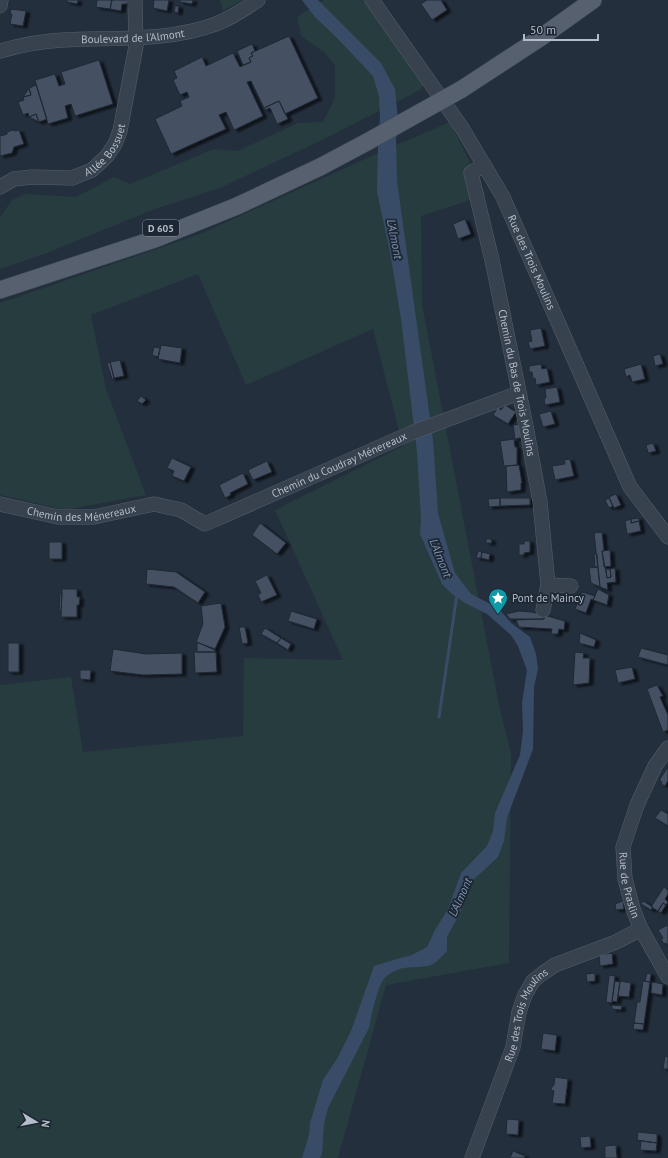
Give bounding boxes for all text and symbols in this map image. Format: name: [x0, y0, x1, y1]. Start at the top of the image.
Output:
scale bar: [524, 16, 598, 42]
text: 50 m: [530, 22, 556, 37]
street label: Boulevard de l'Almont: [81, 26, 186, 46]
street label: Allée Bossuet: [82, 122, 128, 179]
street label: Rue des Trois Moulins: [505, 213, 559, 312]
water label: L'Almont: [384, 218, 406, 262]
road number: D 605: [143, 220, 179, 236]
street label: Chemin du Bas de Trois Moulins: [495, 308, 539, 458]
street label: Chemin du Coudray Ménereaux: [269, 429, 409, 501]
street label: Chemin des Ménereaux: [26, 501, 137, 524]
water label: L'Almont: [426, 536, 456, 581]
place icon: Pont de Maincy: [487, 587, 509, 615]
place label: Pont de Maincy: [512, 591, 585, 605]
street label: Rue de Praslin: [616, 852, 643, 920]
water label: L'Almont: [445, 874, 476, 919]
street label: Rue des Trois Moulins: [501, 965, 551, 1064]
north arrow: [16, 1102, 56, 1142]
text: N: [38, 1119, 53, 1129]

